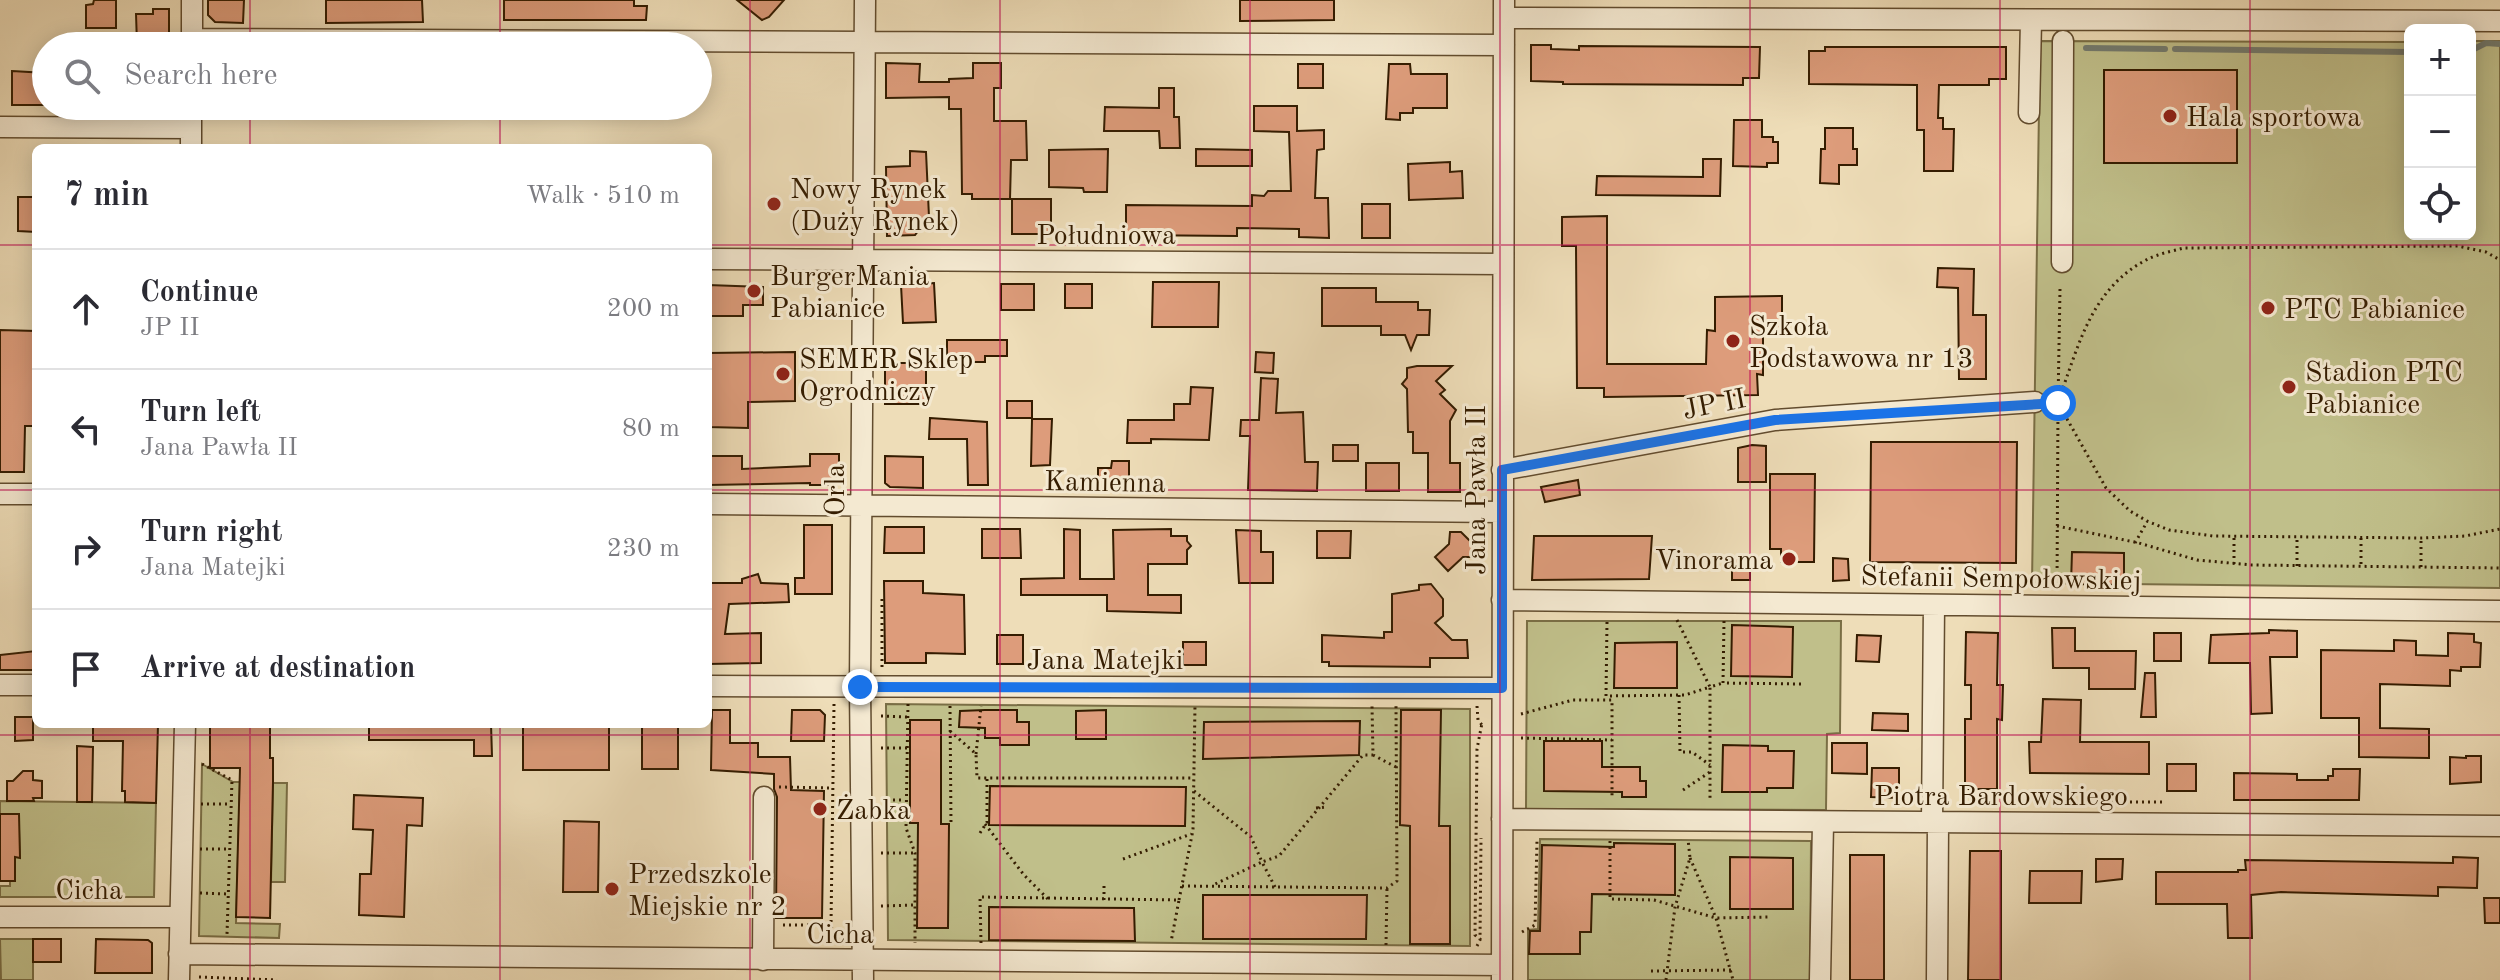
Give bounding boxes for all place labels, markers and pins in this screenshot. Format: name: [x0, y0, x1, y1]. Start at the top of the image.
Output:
place label: Hala sportowa: [2186, 105, 2361, 133]
marker: Hala sportowa: [2161, 107, 2179, 125]
place label: Nowy Rynek (Duży Rynek): [790, 177, 960, 237]
marker: Nowy Rynek (Duży Rynek): [765, 195, 783, 213]
place label: BurgerMania Pabianice: [770, 264, 929, 324]
marker: BurgerMania Pabianice: [745, 282, 763, 300]
place label: PTC Pabianice: [2284, 297, 2465, 325]
marker: PTC Pabianice: [2259, 299, 2277, 317]
place label: Szkoła Podstawowa nr 13: [1749, 314, 1973, 374]
marker: Szkoła Podstawowa nr 13: [1724, 332, 1742, 350]
place label: SEMER Sklep Ogrodniczy: [799, 347, 973, 407]
place label: Stadion PTC Pabianice: [2305, 360, 2463, 420]
marker: SEMER Sklep Ogrodniczy: [774, 365, 792, 383]
marker: Stadion PTC Pabianice: [2280, 378, 2298, 396]
place label: Vinorama: [1655, 548, 1773, 576]
marker: Vinorama: [1780, 550, 1798, 568]
place label: Żabka: [836, 794, 911, 826]
marker: Żabka: [811, 800, 829, 818]
place label: Przedszkole Miejskie nr 2: [628, 862, 787, 922]
marker: Przedszkole Miejskie nr 2: [603, 880, 621, 898]

